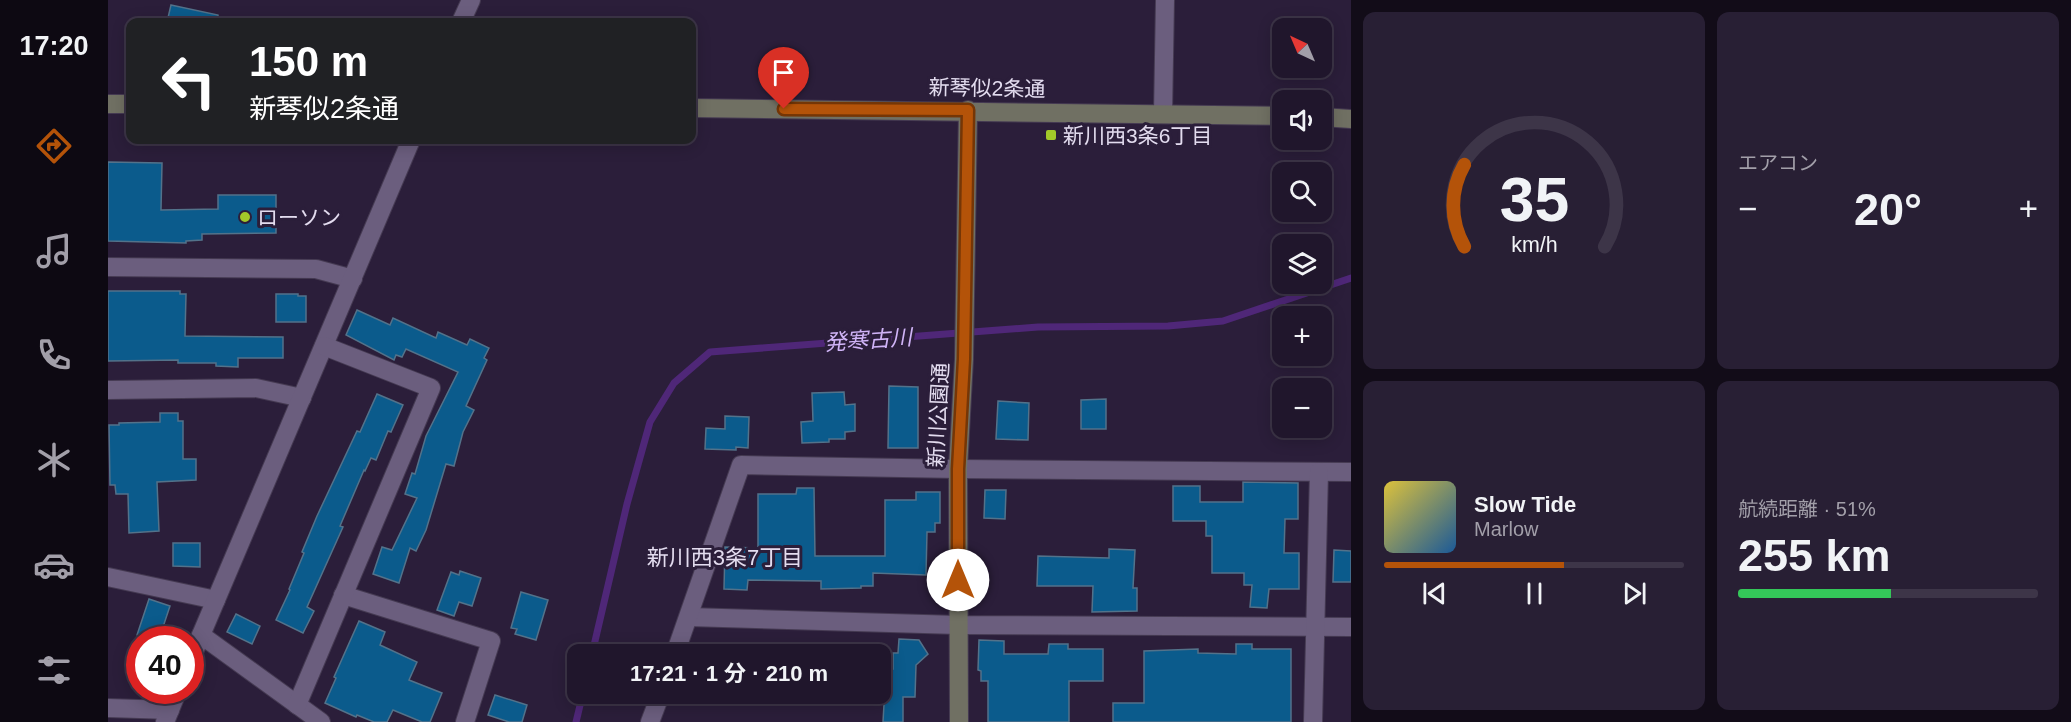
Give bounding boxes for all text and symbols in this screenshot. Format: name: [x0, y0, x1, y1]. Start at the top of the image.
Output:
north arrow: [1272, 18, 1332, 78]
map controls: [1272, 18, 1332, 438]
text: 17:20: [19, 31, 89, 61]
text: 150 m: [249, 38, 368, 85]
icon: left: [150, 42, 228, 120]
pin: [758, 47, 809, 109]
icon: arrive: [767, 56, 800, 89]
street label: 新琴似2条通: [928, 75, 1046, 101]
button: sound: [1272, 90, 1332, 150]
text: 新琴似2条通: [249, 94, 399, 124]
place label: 新川西3条6丁目: [1063, 124, 1212, 147]
icon: directions: [33, 125, 75, 167]
marker: 新川西3条6丁目: [1044, 128, 1058, 142]
text: エアコン: [1738, 152, 1818, 174]
button: search: [1272, 162, 1332, 222]
text: 35: [1499, 165, 1569, 234]
text: 20°: [1854, 184, 1922, 235]
text: −: [1738, 190, 1757, 227]
text: +: [2019, 190, 2038, 227]
place label: ローソン: [257, 206, 341, 229]
marker: ローソン: [238, 210, 252, 224]
icon: music: [33, 230, 75, 272]
button: layers: [1272, 234, 1332, 294]
text: km/h: [1511, 234, 1557, 258]
button: +: [1272, 306, 1332, 366]
water label: 発寒古川: [823, 324, 915, 356]
icon: phone: [33, 334, 75, 376]
street label: 新川公園通: [924, 362, 952, 468]
button: −: [1272, 378, 1332, 438]
icon: climate: [33, 439, 75, 481]
text: Slow Tide: [1474, 492, 1576, 517]
text: 航続距離 · 51%: [1738, 498, 1876, 520]
text: Marlow: [1474, 518, 1538, 540]
text: 255 km: [1738, 530, 1891, 581]
icon: car: [33, 544, 75, 586]
district label: 新川西3条7丁目: [647, 545, 803, 570]
position arrow: [926, 548, 990, 612]
icon: previous: [1418, 577, 1451, 610]
icon: pause: [1518, 577, 1551, 610]
icon: next: [1618, 577, 1651, 610]
speed limit sign: 40: [126, 626, 204, 704]
icon: filters: [33, 649, 75, 691]
text: 17:21 · 1 分 · 210 m: [630, 661, 828, 686]

